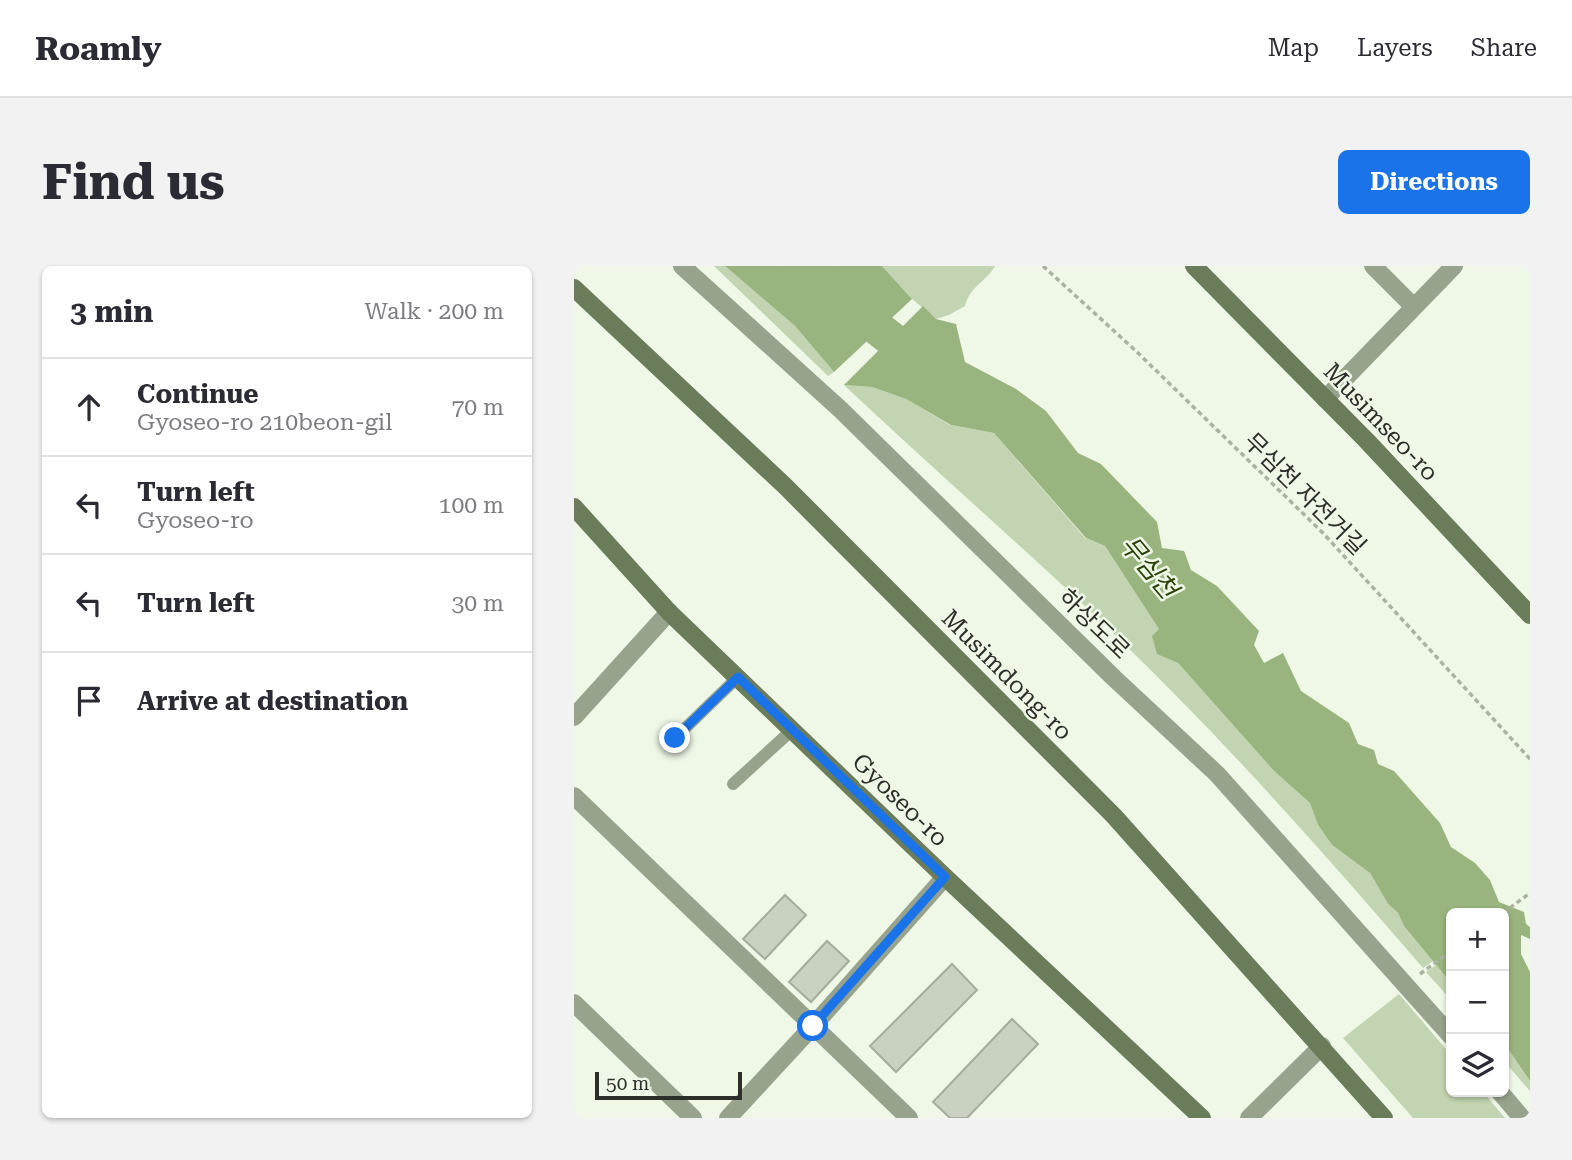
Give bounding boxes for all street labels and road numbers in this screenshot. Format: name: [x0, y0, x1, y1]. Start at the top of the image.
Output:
street label: Musimseo-ro: [1318, 357, 1444, 487]
street label: 무심천 자전거길: [1238, 427, 1372, 561]
street label: 하상도로: [1053, 583, 1135, 665]
street label: Musimdong-ro: [936, 604, 1078, 746]
street label: Gyoseo-ro: [846, 748, 954, 852]

